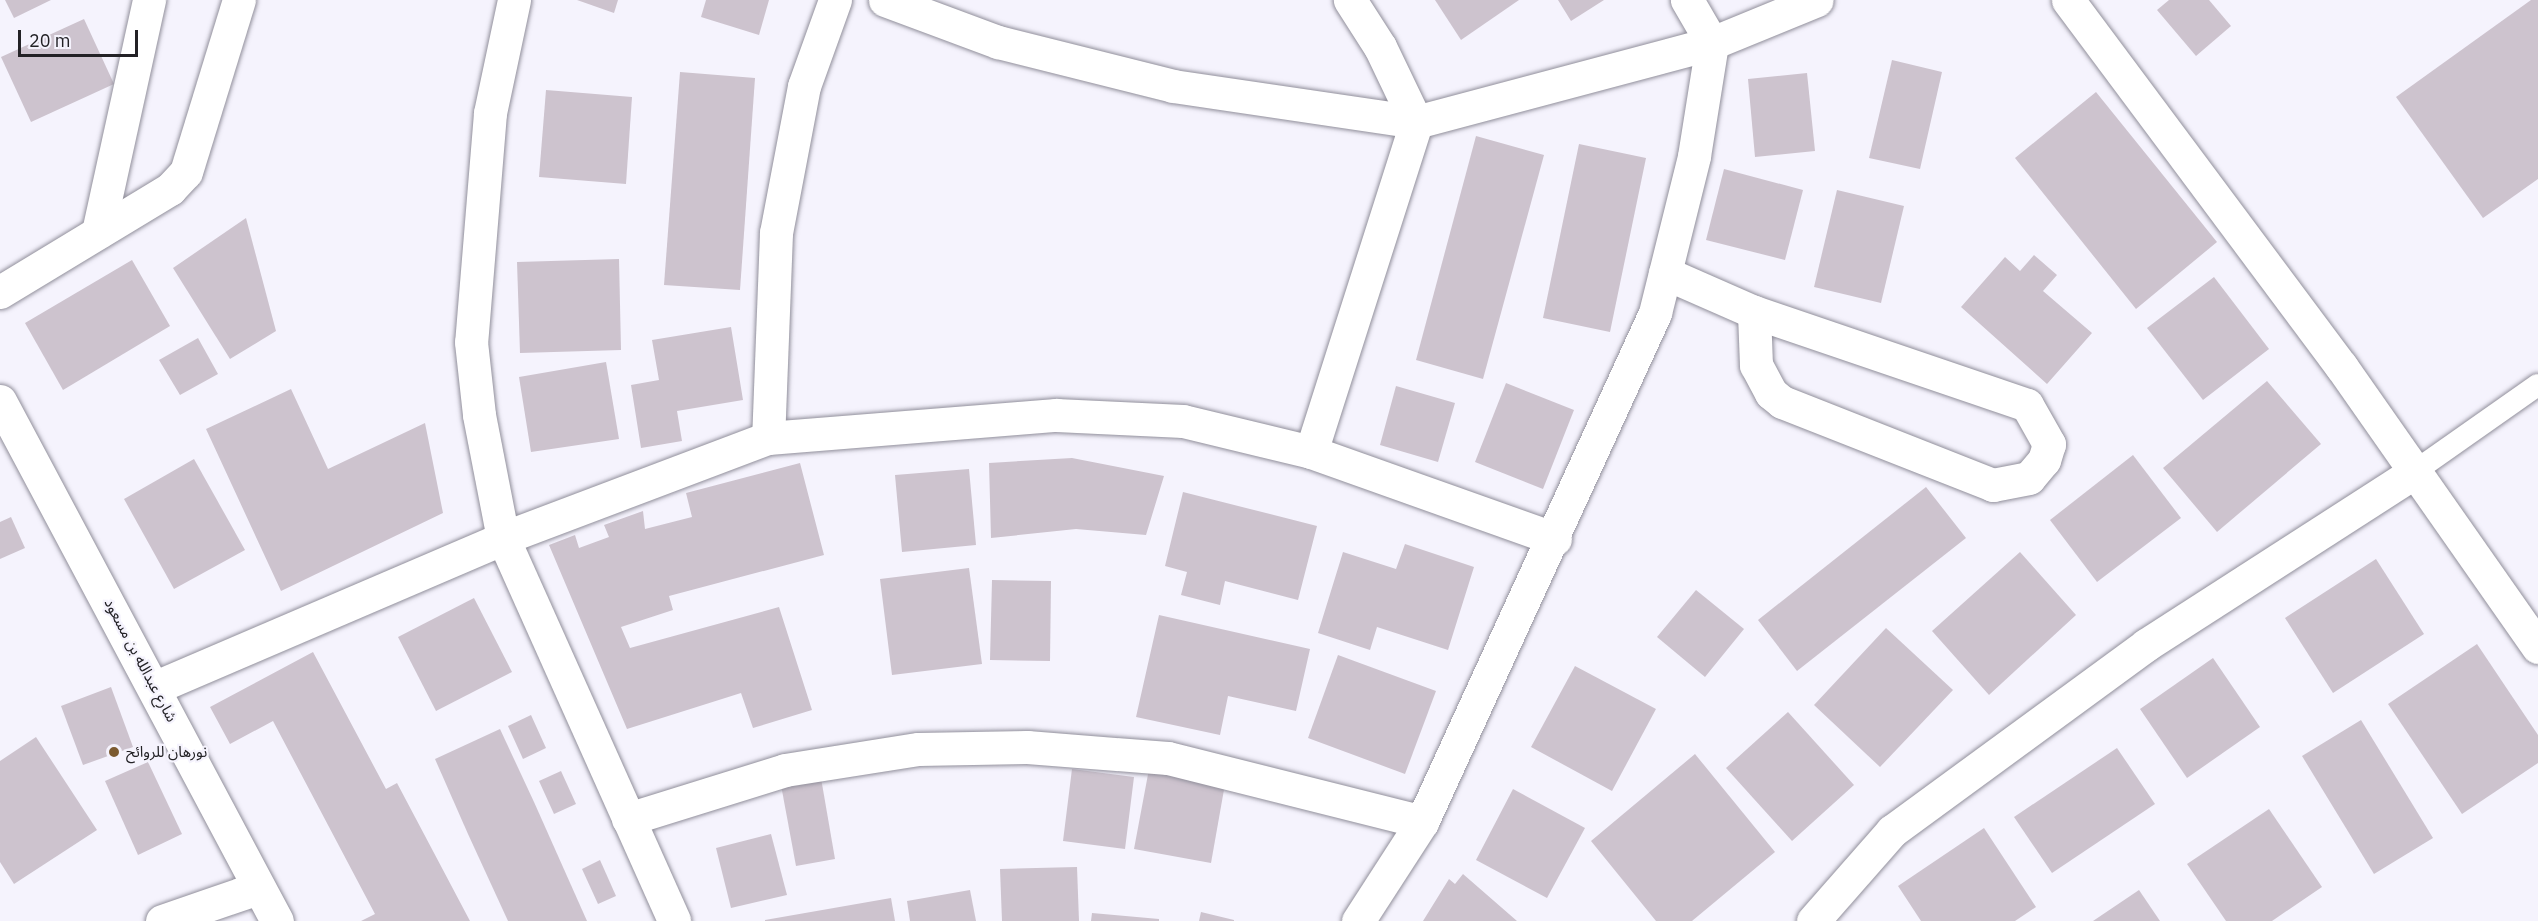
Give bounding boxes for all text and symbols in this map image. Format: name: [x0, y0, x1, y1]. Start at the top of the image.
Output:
scale bar: [21, 18, 141, 56]
text: 20 m: [29, 29, 71, 52]
street label: شارع عبدالله بن مسعود: [101, 595, 181, 725]
place label: نورهان للروائح: [126, 743, 207, 761]
marker: نورهان للروائح: [107, 745, 121, 759]

